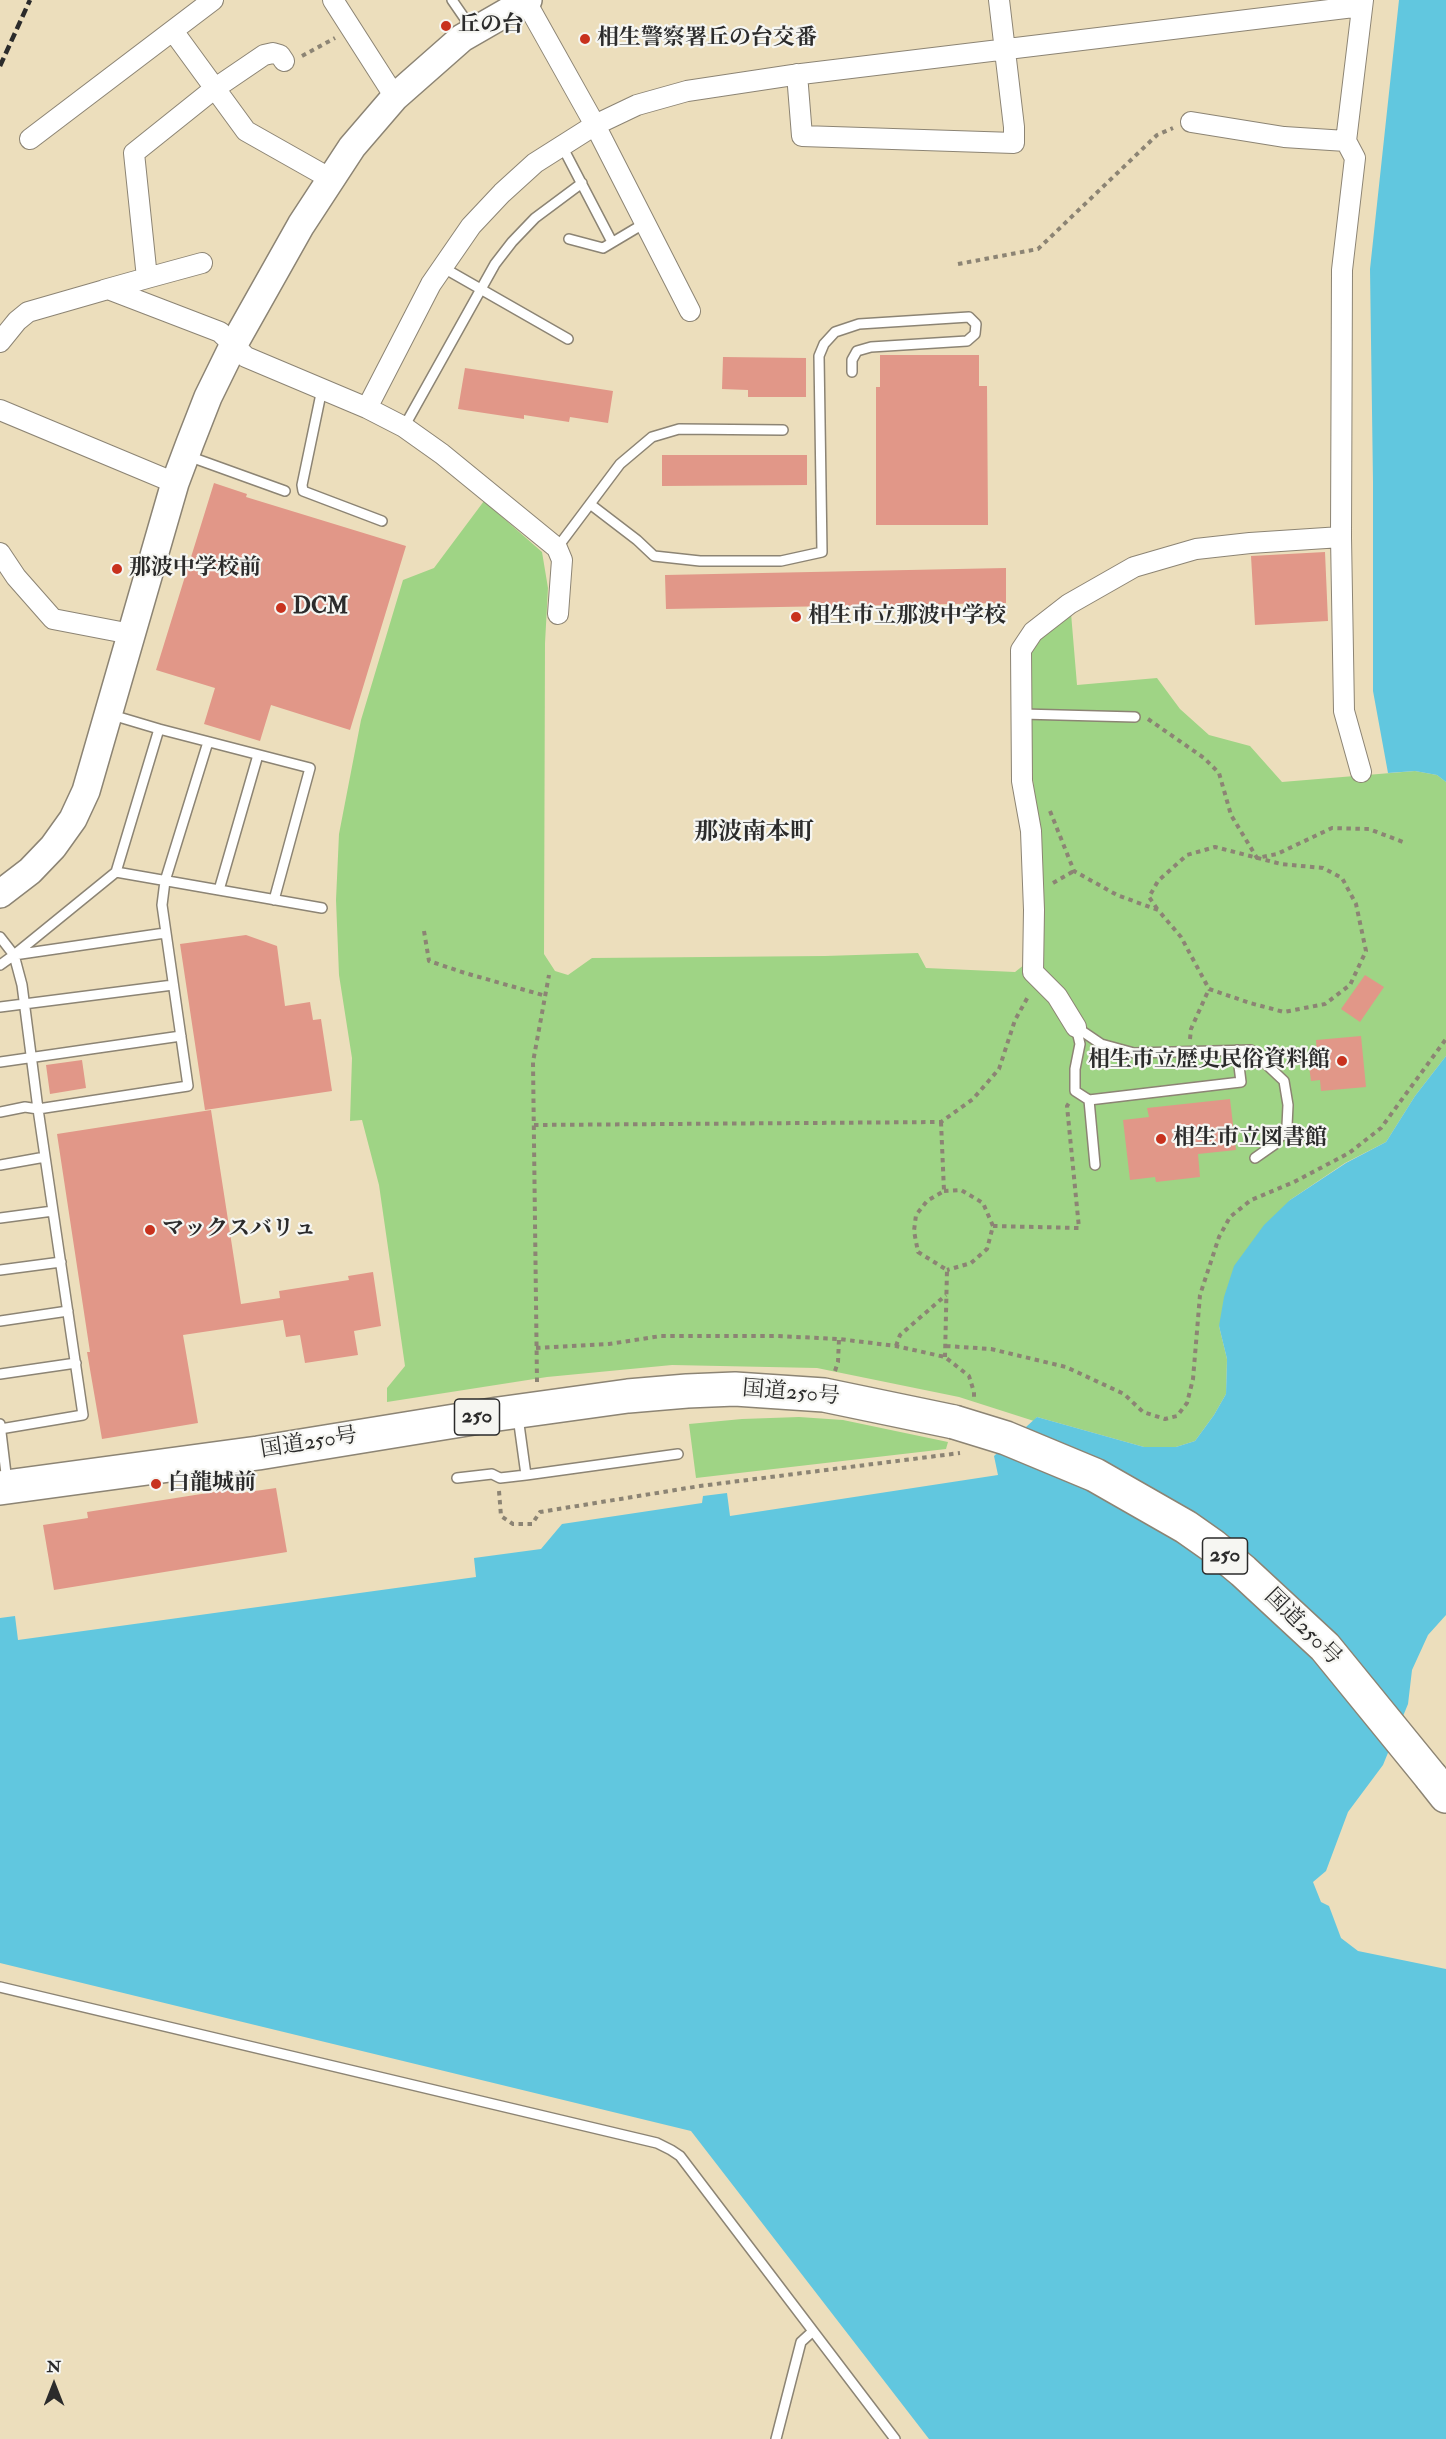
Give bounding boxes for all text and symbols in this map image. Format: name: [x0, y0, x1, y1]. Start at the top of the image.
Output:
place label: 丘の台: [458, 13, 524, 39]
marker: 丘の台: [439, 19, 453, 33]
place label: 相生警察署丘の台交番: [597, 26, 817, 52]
marker: 相生警察署丘の台交番: [578, 32, 592, 46]
place label: 那波中学校前: [129, 556, 261, 582]
marker: 那波中学校前: [110, 562, 124, 576]
place label: DCM: [293, 595, 348, 621]
marker: DCM: [274, 601, 288, 615]
place label: 相生市立那波中学校: [808, 604, 1006, 630]
marker: 相生市立那波中学校: [789, 610, 803, 624]
district label: 那波南本町: [694, 820, 814, 848]
place label: 相生市立歴史民俗資料館: [1088, 1048, 1330, 1074]
marker: 相生市立歴史民俗資料館: [1335, 1054, 1349, 1068]
place label: 相生市立図書館: [1173, 1126, 1327, 1152]
marker: 相生市立図書館: [1154, 1132, 1168, 1146]
place label: マックスバリュ: [162, 1217, 316, 1243]
marker: マックスバリュ: [143, 1223, 157, 1237]
street label: 国道250号: [741, 1377, 841, 1411]
road number: 250: [454, 1399, 500, 1435]
street label: 国道250号: [259, 1423, 359, 1465]
place label: 白龍城前: [168, 1471, 256, 1497]
marker: 白龍城前: [149, 1477, 163, 1491]
road number: 250: [1202, 1538, 1248, 1574]
street label: 国道250号: [1258, 1584, 1346, 1672]
north arrow: [24, 2355, 84, 2415]
text: N: [47, 2357, 61, 2377]

